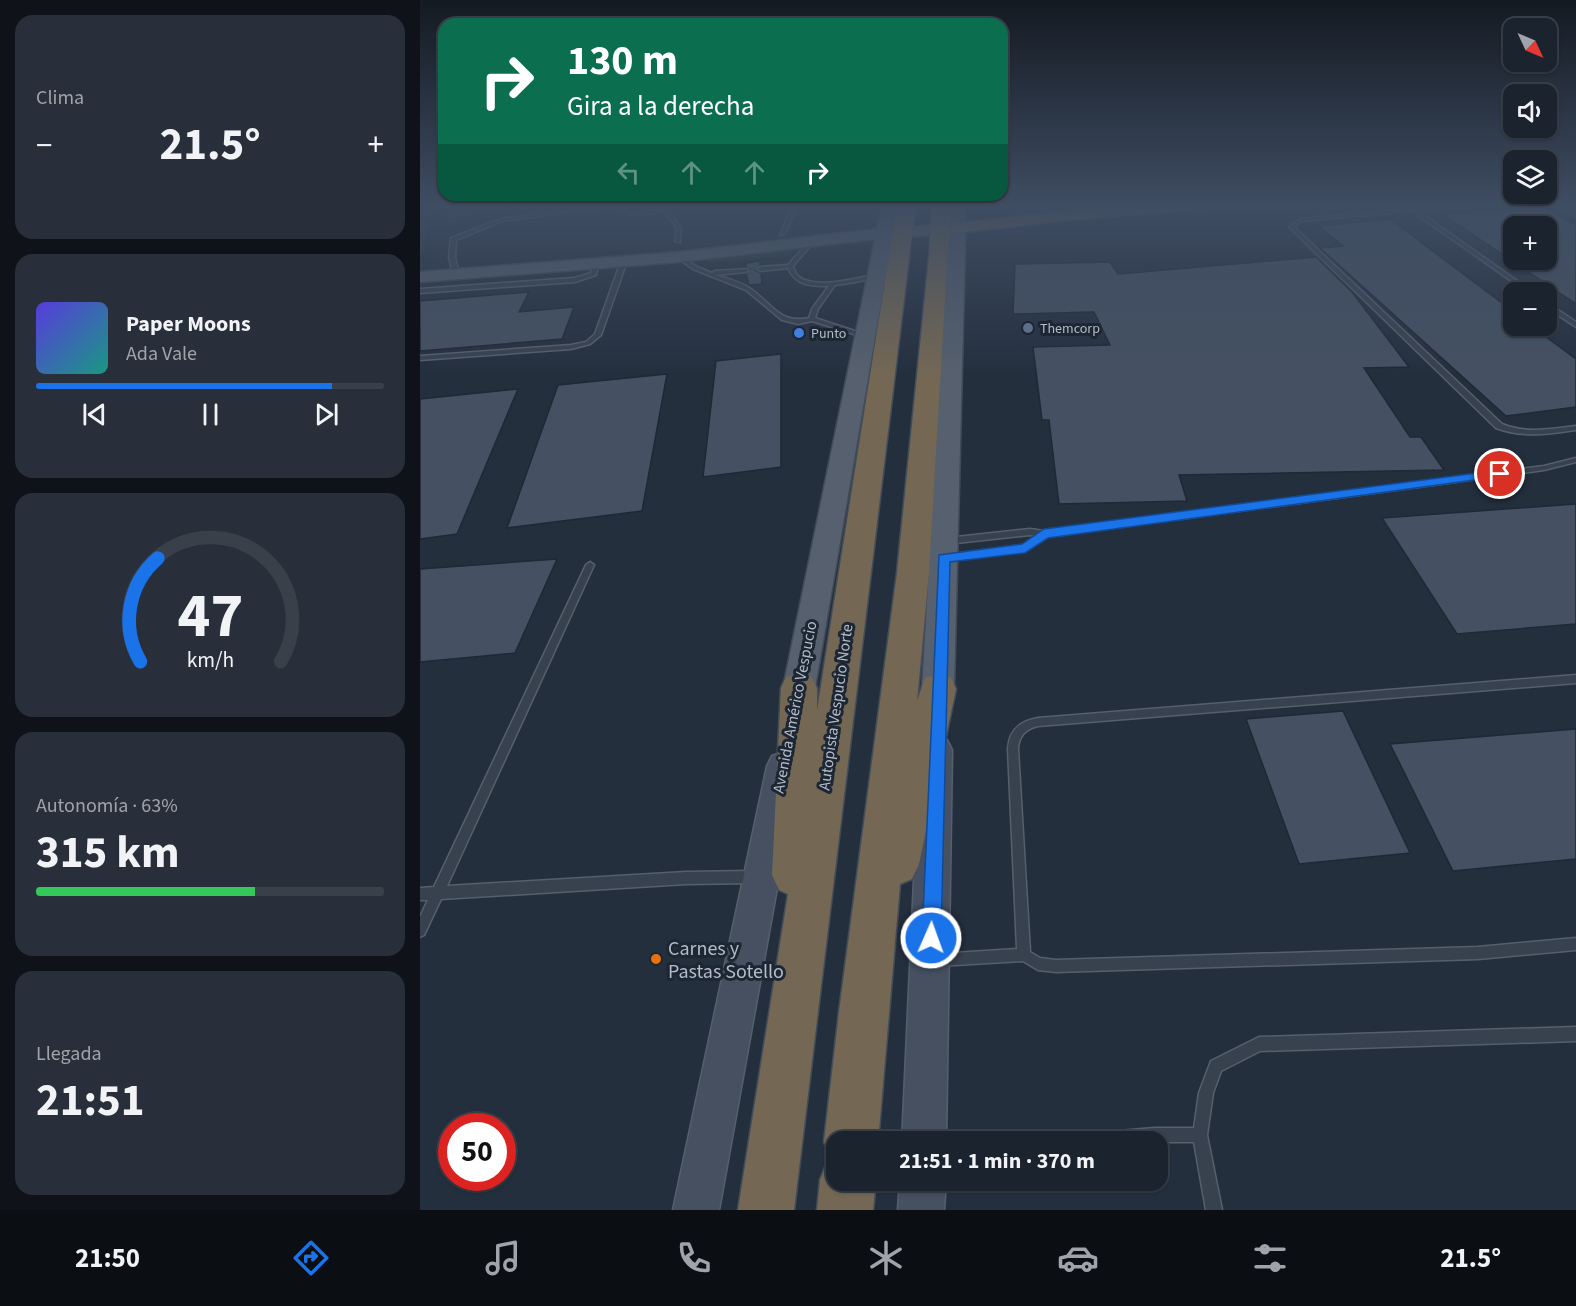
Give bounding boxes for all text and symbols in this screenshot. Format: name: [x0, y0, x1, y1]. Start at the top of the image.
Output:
north arrow: [1503, 18, 1557, 72]
map controls: [1503, 18, 1557, 336]
text: 130 m: [567, 31, 678, 91]
icon: right: [468, 42, 546, 120]
text: Clima: [36, 84, 84, 112]
button: sound: [1503, 84, 1557, 138]
text: Gira a la derecha: [567, 87, 754, 126]
text: 21.5°: [159, 113, 261, 177]
text: −: [36, 122, 52, 169]
text: +: [368, 122, 384, 169]
button: layers: [1503, 150, 1557, 204]
icon: left: [612, 156, 645, 189]
icon: ahead: [675, 156, 708, 189]
icon: ahead: [738, 156, 771, 189]
icon: right: [801, 156, 834, 189]
button: +: [1503, 216, 1557, 270]
button: −: [1503, 282, 1557, 336]
text: Paper Moons: [126, 308, 251, 340]
place label: Themcorp: [1040, 319, 1100, 339]
marker: Themcorp: [1021, 321, 1035, 335]
place label: Punto: [811, 324, 846, 344]
marker: Punto: [792, 326, 806, 340]
text: Ada Vale: [126, 340, 197, 368]
icon: previous: [78, 398, 111, 431]
icon: pause: [194, 398, 227, 431]
icon: next: [310, 398, 343, 431]
pin: [1474, 448, 1525, 499]
icon: arrive: [1483, 457, 1516, 490]
text: 47: [177, 572, 243, 661]
street label: Avenida Américo Vespucio: [767, 619, 822, 795]
street label: Autopista Vespucio Norte: [813, 623, 859, 792]
text: km/h: [186, 645, 234, 676]
text: Autonomía · 63%: [36, 792, 178, 820]
text: 315 km: [36, 821, 180, 885]
position arrow: [899, 906, 963, 970]
place label: Carnes y Pastas Sotello: [668, 935, 784, 986]
marker: Carnes y Pastas Sotello: [649, 952, 663, 966]
text: Llegada: [36, 1040, 102, 1068]
text: 21:51: [36, 1069, 145, 1133]
speed limit sign: 50: [438, 1113, 516, 1191]
text: 21:51 · 1 min · 370 m: [899, 1145, 1095, 1177]
icon: directions: [290, 1237, 332, 1279]
icon: music: [482, 1237, 524, 1279]
icon: phone: [673, 1237, 715, 1279]
icon: climate: [865, 1237, 907, 1279]
icon: car: [1057, 1237, 1099, 1279]
icon: filters: [1249, 1237, 1291, 1279]
text: 21:50: [75, 1239, 140, 1278]
text: 21.5°: [1440, 1239, 1501, 1278]

